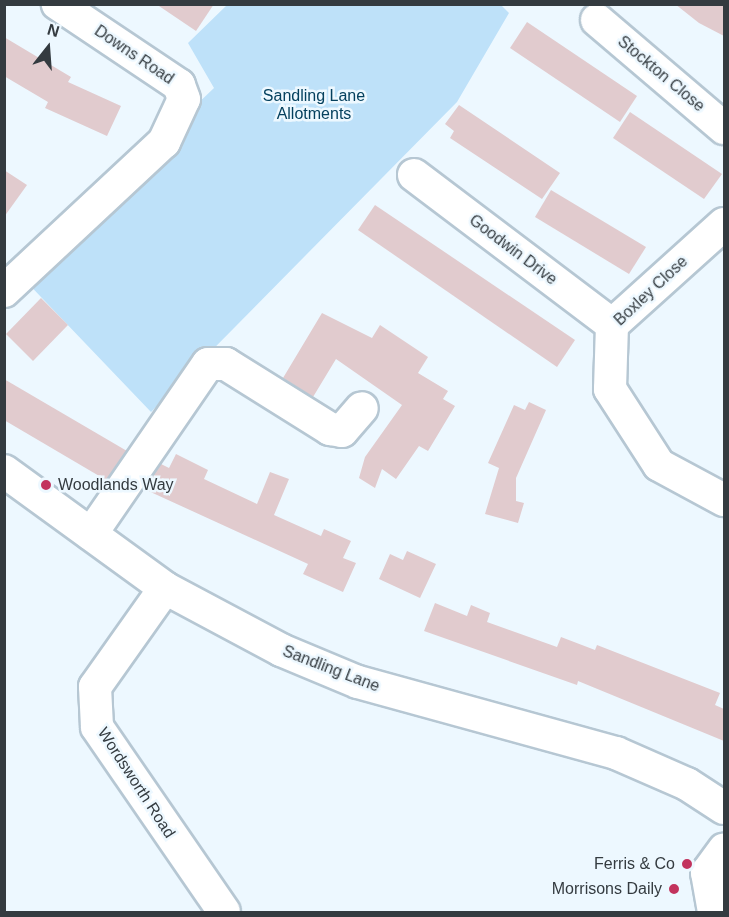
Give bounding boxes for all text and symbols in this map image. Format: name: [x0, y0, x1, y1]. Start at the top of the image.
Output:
north arrow: [18, 18, 78, 78]
text: N: [45, 20, 61, 40]
street label: Downs Road: [91, 21, 177, 89]
street label: Stockton Close: [614, 32, 708, 116]
park label: Sandling Lane Allotments: [263, 86, 365, 124]
street label: Goodwin Drive: [465, 211, 561, 289]
street label: Boxley Close: [610, 252, 692, 330]
place label: Woodlands Way: [58, 475, 174, 495]
marker: Woodlands Way: [39, 478, 53, 492]
street label: Sandling Lane: [280, 642, 382, 696]
street label: Wordsworth Road: [93, 724, 179, 842]
place label: Ferris & Co: [594, 854, 675, 874]
marker: Ferris & Co: [680, 857, 694, 871]
place label: Morrisons Daily: [552, 879, 662, 899]
marker: Morrisons Daily: [667, 882, 681, 896]

